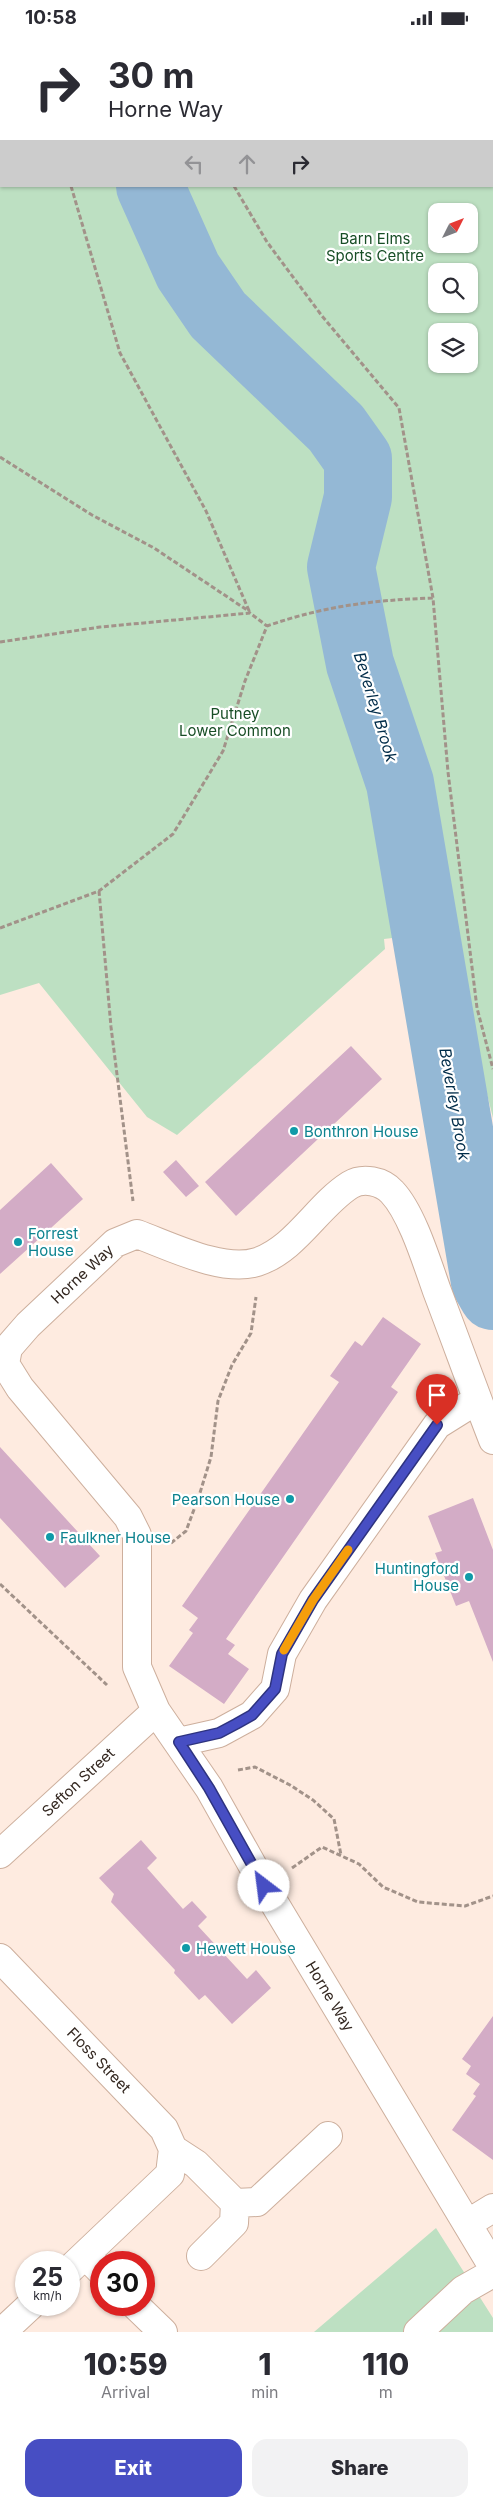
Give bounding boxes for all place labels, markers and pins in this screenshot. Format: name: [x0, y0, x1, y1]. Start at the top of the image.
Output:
place label: Bonthron House: [304, 1122, 419, 1141]
marker: Bonthron House: [288, 1125, 300, 1137]
place label: Forrest House: [28, 1224, 78, 1260]
marker: Forrest House: [12, 1236, 24, 1248]
pin: [416, 1374, 458, 1425]
place label: Pearson House: [172, 1490, 280, 1509]
marker: Pearson House: [284, 1493, 296, 1505]
place label: Faulkner House: [60, 1528, 171, 1547]
marker: Faulkner House: [44, 1531, 56, 1543]
place label: Huntingford House: [375, 1559, 459, 1595]
marker: Huntingford House: [463, 1571, 475, 1583]
place label: Hewett House: [196, 1939, 296, 1958]
marker: Hewett House: [180, 1942, 192, 1954]

